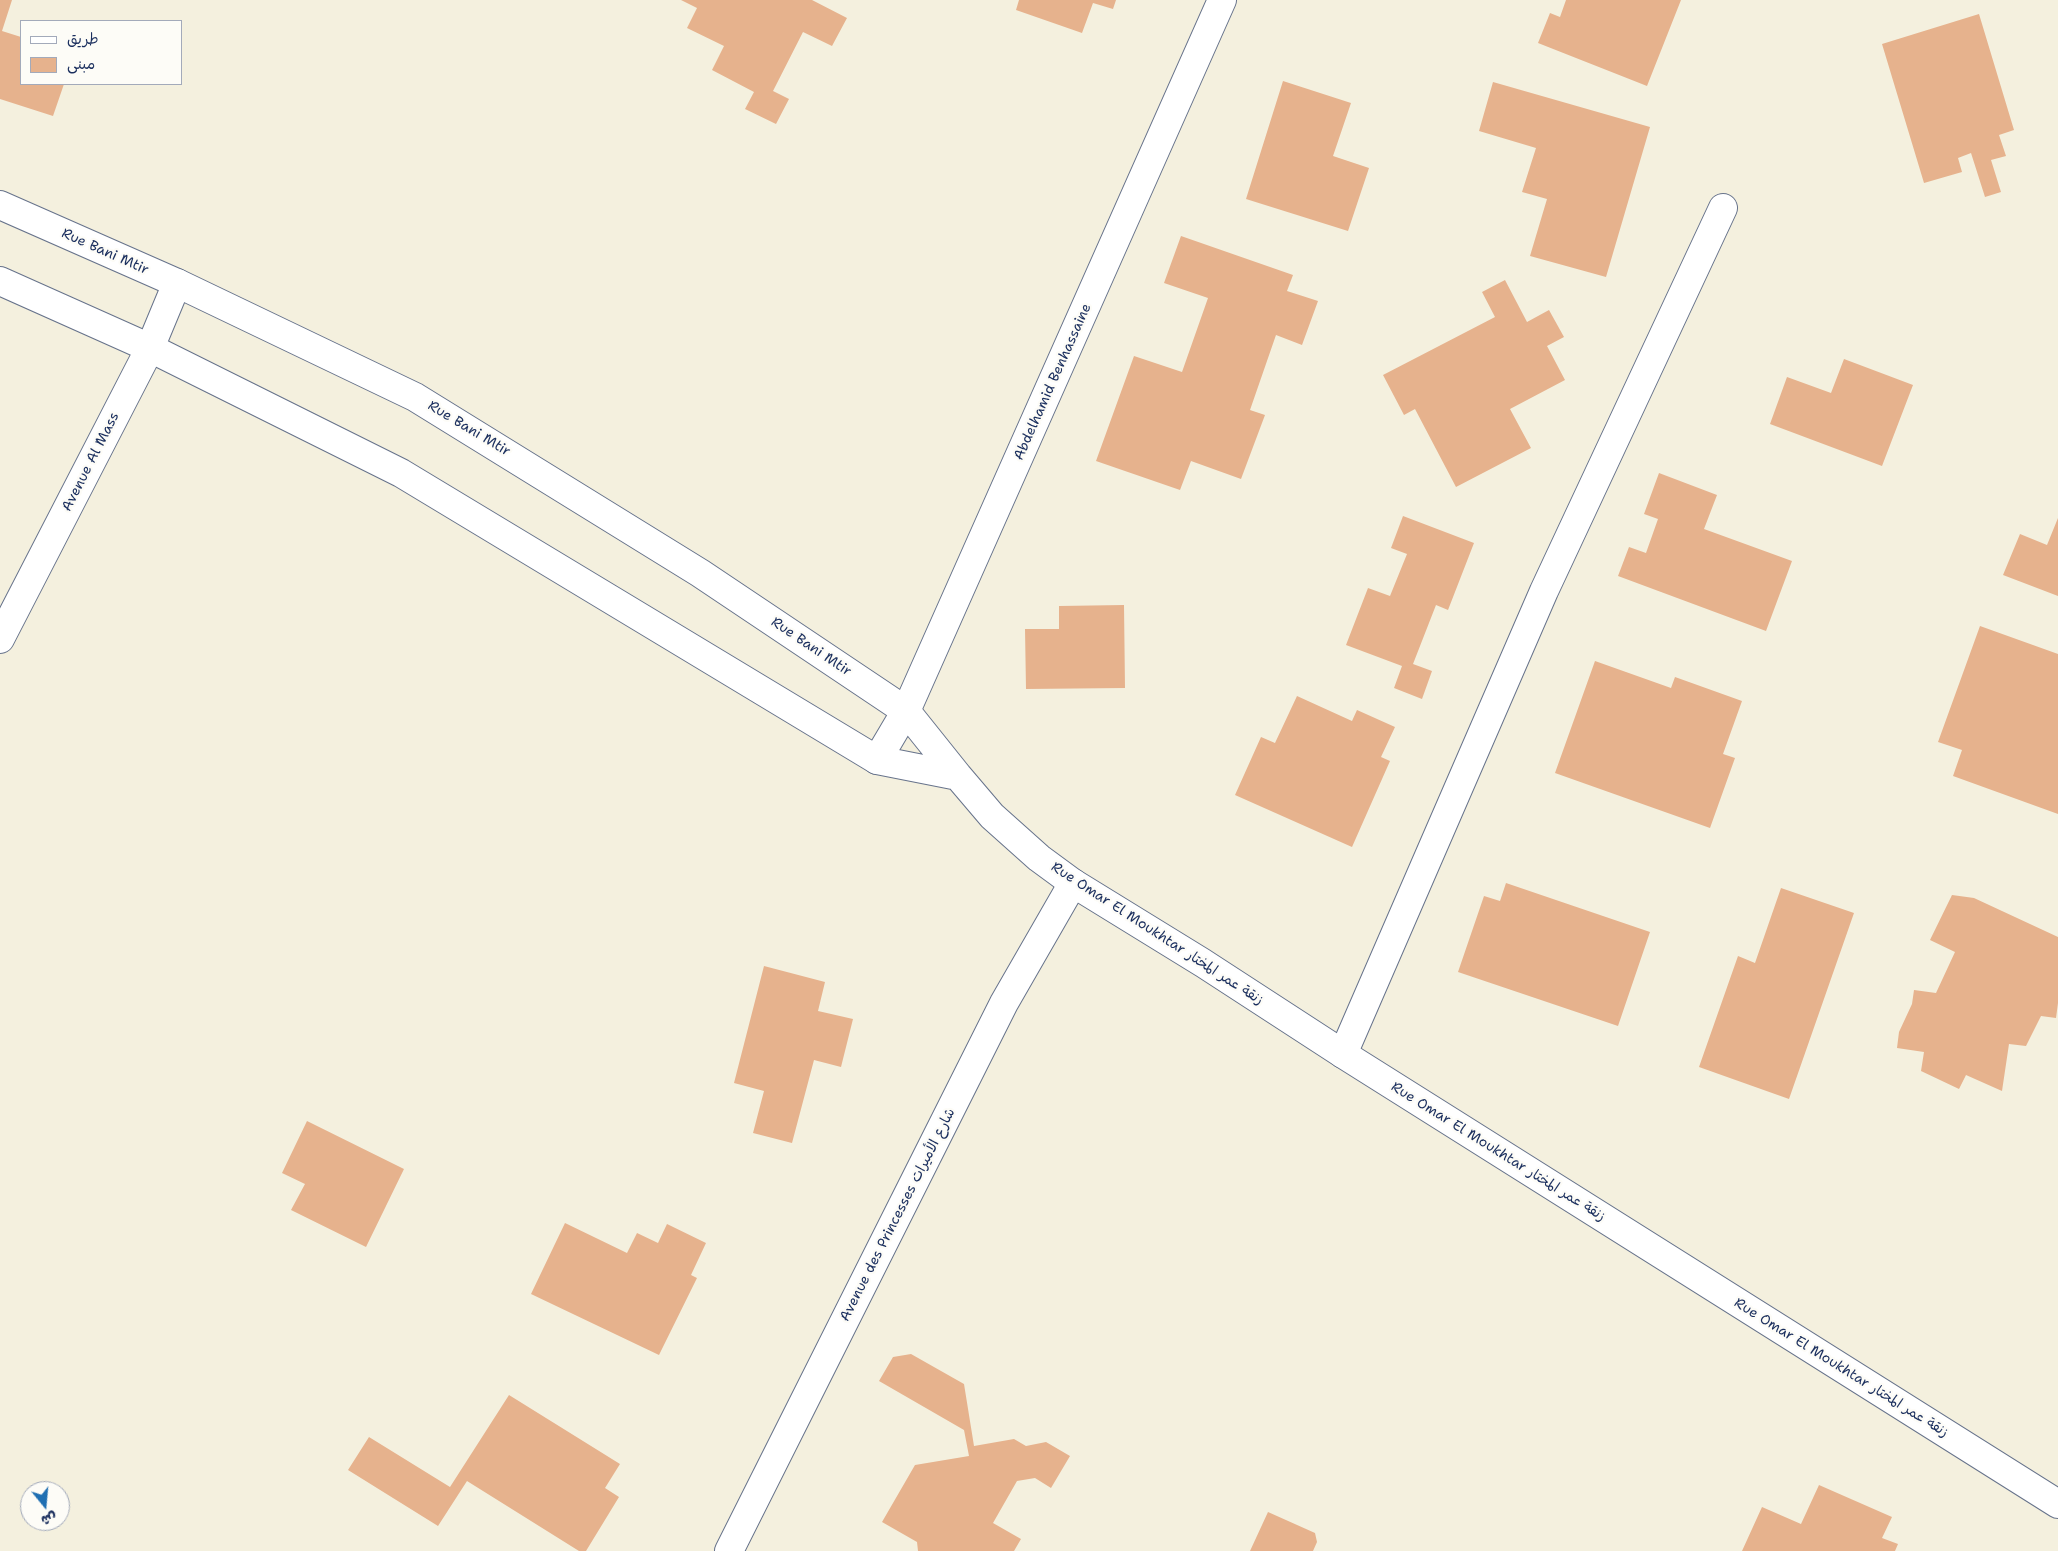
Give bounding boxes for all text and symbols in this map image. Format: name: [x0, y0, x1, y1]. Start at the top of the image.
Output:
legend: [20, 20, 182, 85]
text: طريق: [67, 29, 99, 49]
text: مبنى: [67, 54, 95, 74]
street label: Rue Bani Mtir: [59, 225, 151, 279]
street label: Abdelhamid Benhassaine: [1011, 301, 1095, 463]
street label: Rue Bani Mtir: [425, 398, 513, 460]
street label: Avenue Al Mass: [59, 410, 123, 514]
street label: Rue Bani Mtir: [768, 614, 854, 680]
street label: Rue Omar El Moukhtar زنقة عمر المختار: [1048, 859, 1266, 1009]
street label: Rue Omar El Moukhtar زنقة عمر المختار: [1388, 1079, 1608, 1225]
street label: Avenue des Princesses شارع الأميرات: [837, 1106, 959, 1324]
street label: Rue Omar El Moukhtar زنقة عمر المختار: [1731, 1295, 1951, 1441]
north arrow: [20, 1481, 70, 1531]
text: ش: [39, 1509, 59, 1530]

